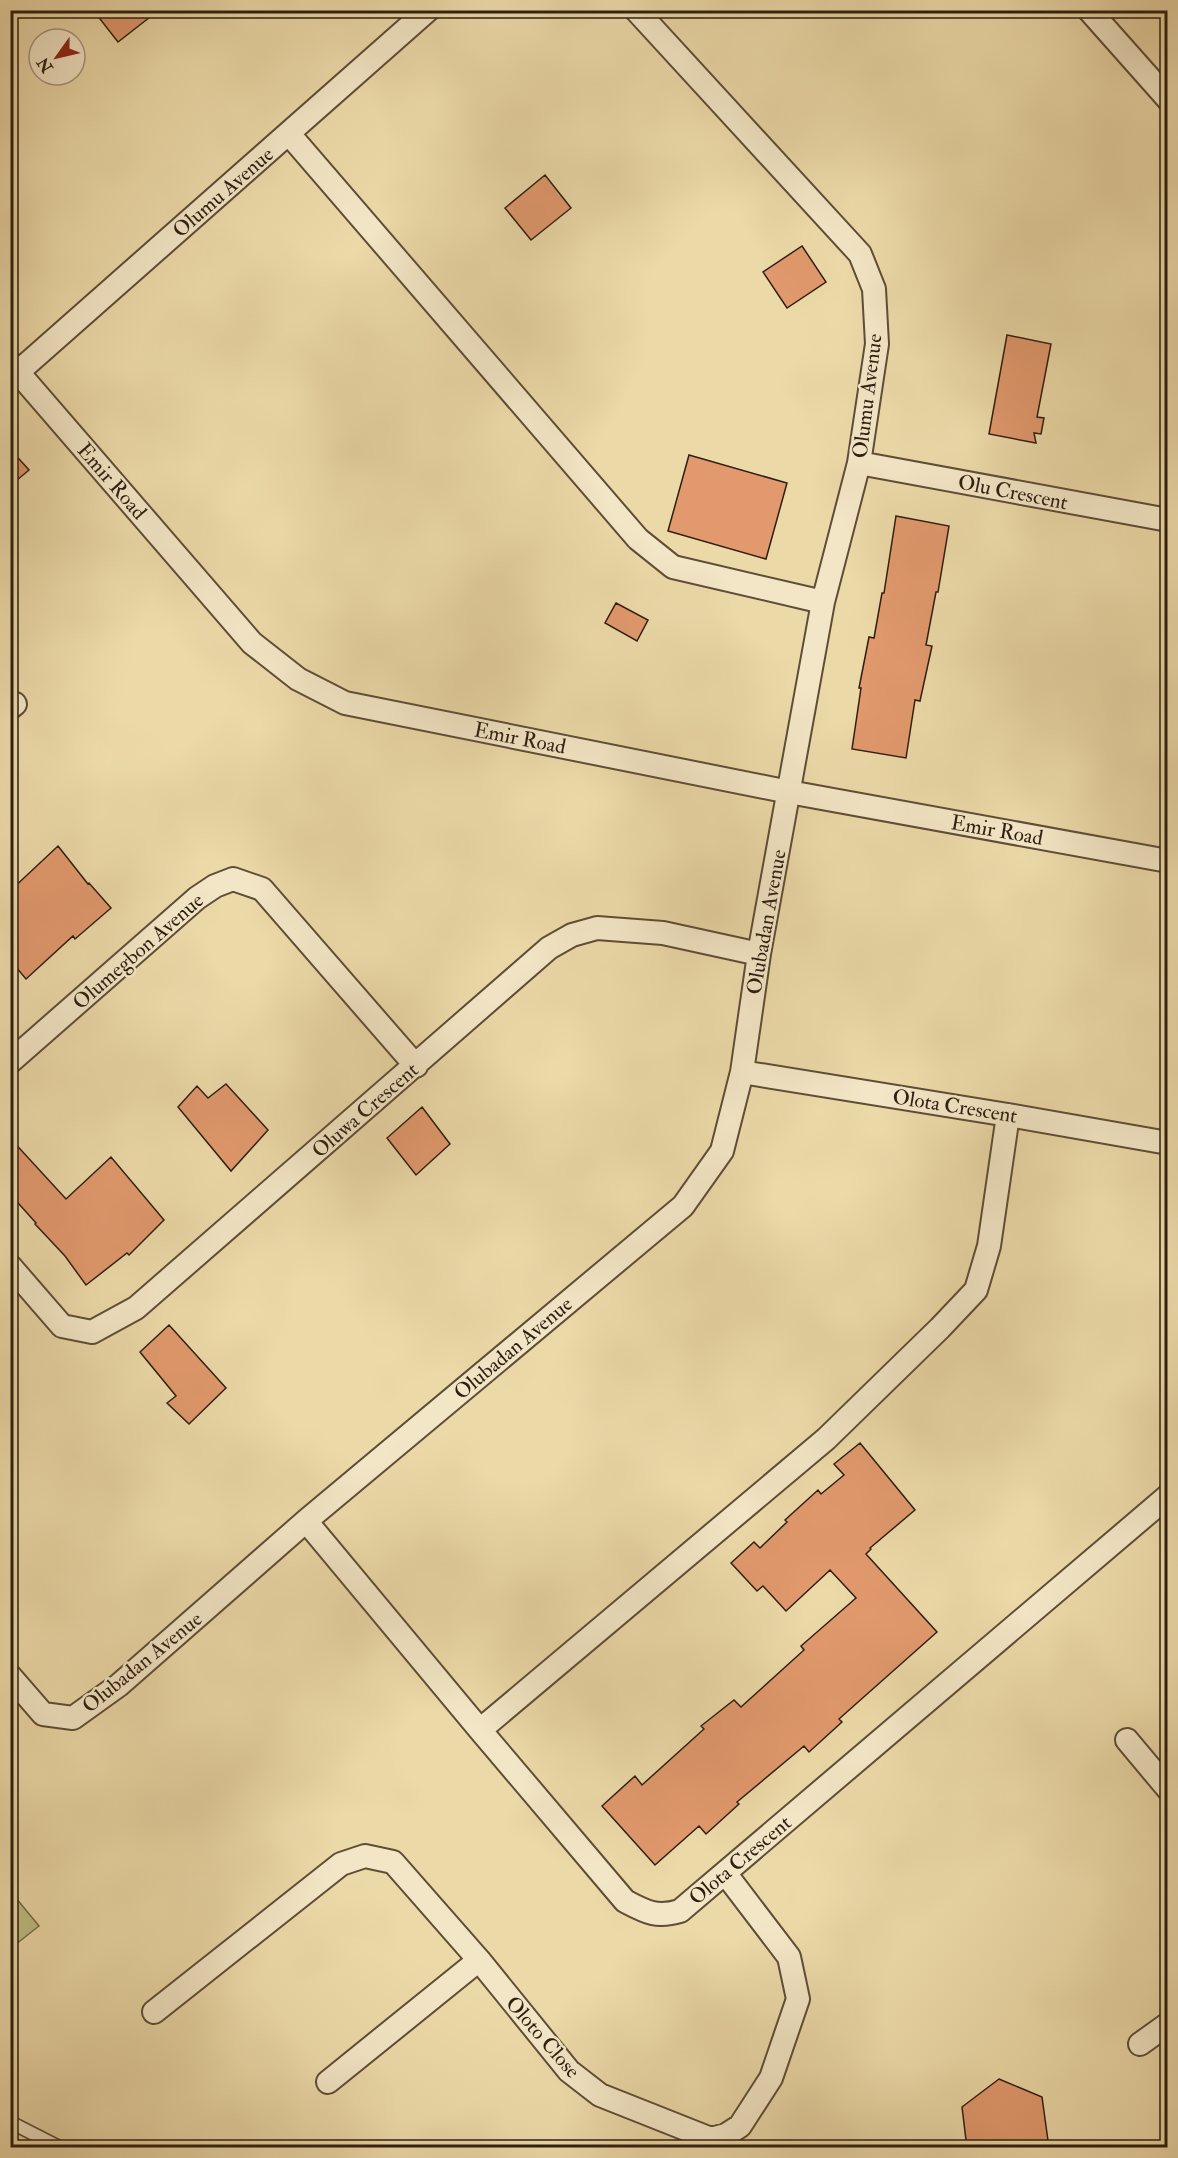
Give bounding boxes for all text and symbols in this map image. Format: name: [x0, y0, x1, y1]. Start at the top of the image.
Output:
north arrow: [27, 27, 87, 87]
text: N: [33, 53, 58, 77]
street label: Olumu Avenue: [167, 141, 280, 244]
street label: Olumu Avenue: [846, 332, 889, 460]
street label: Emir Road: [71, 437, 153, 526]
street label: Olu Crescent: [956, 469, 1070, 516]
street label: Emir Road: [472, 716, 569, 761]
street label: Emir Road: [949, 809, 1046, 852]
street label: Olubadan Avenue: [740, 847, 793, 997]
street label: Olumegbon Avenue: [67, 887, 210, 1016]
street label: Oluwa Crescent: [306, 1057, 424, 1164]
street label: Olota Crescent: [891, 1083, 1019, 1130]
street label: Olubadan Avenue: [448, 1291, 578, 1406]
street label: Olubadan Avenue: [77, 1605, 208, 1719]
street label: Olota Crescent: [683, 1809, 797, 1911]
street label: Oloto Close: [500, 1991, 586, 2084]

